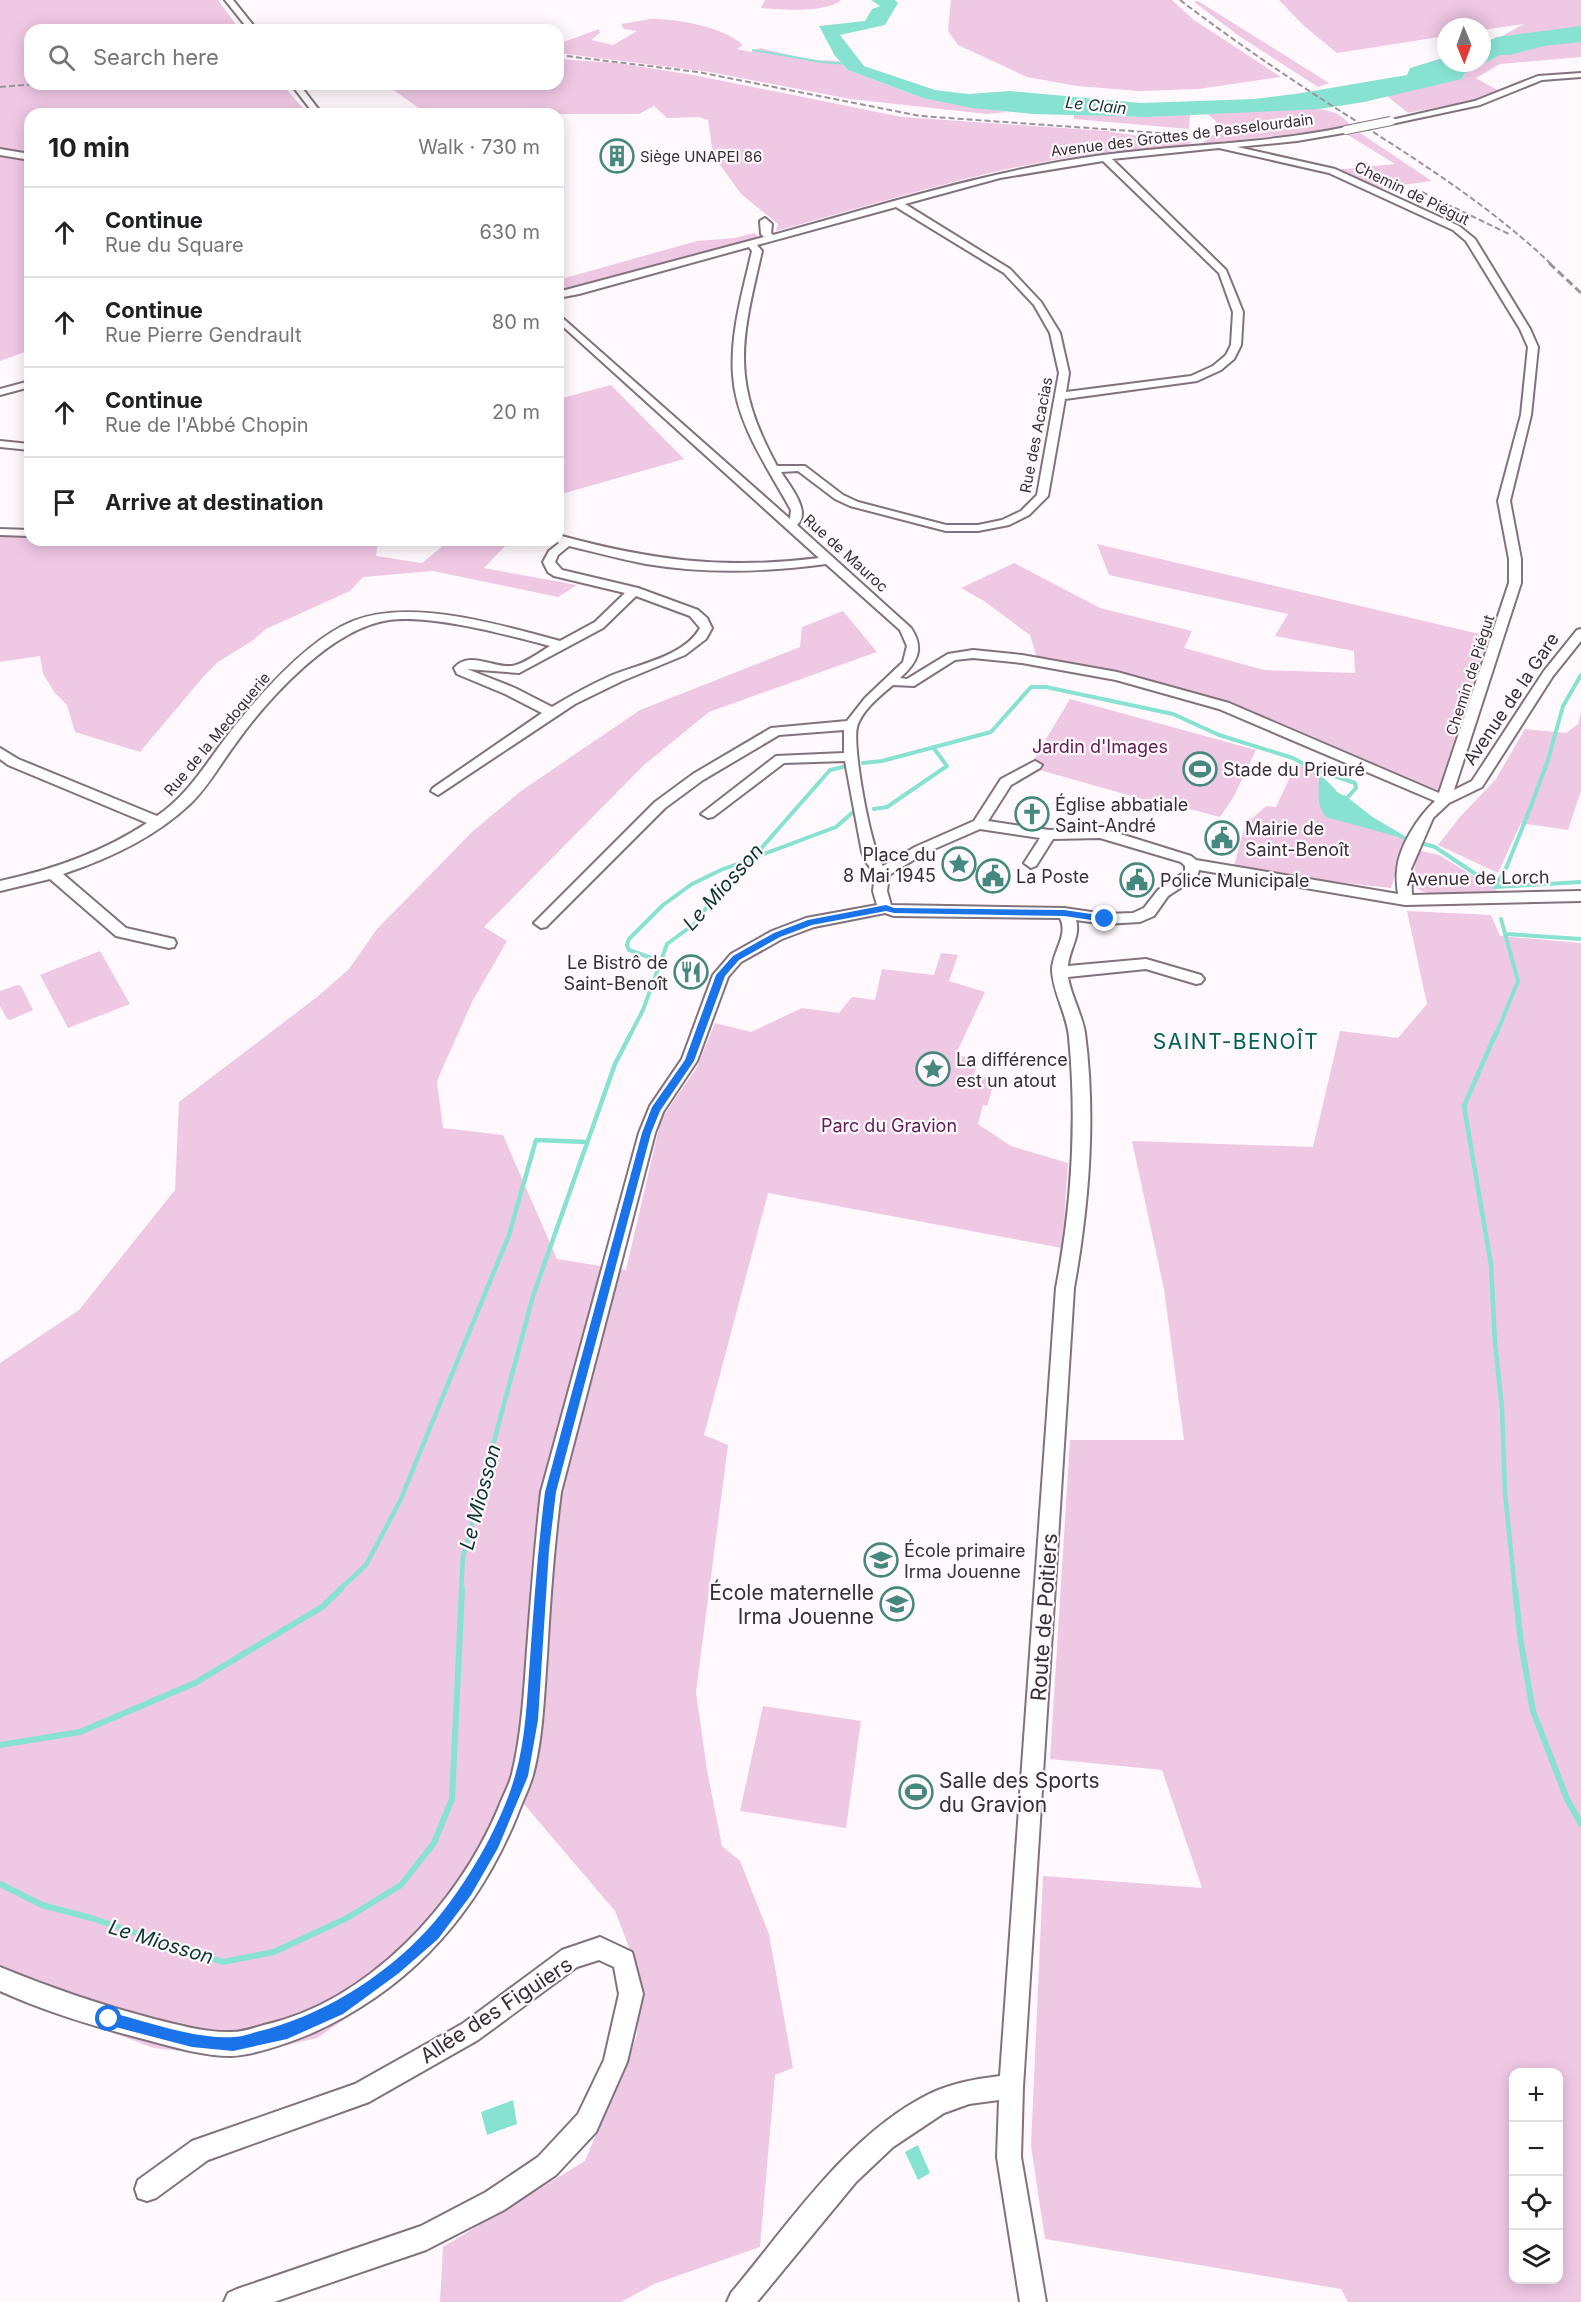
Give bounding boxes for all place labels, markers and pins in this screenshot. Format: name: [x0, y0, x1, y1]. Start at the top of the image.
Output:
building icon: Siège UNAPEI 86: [599, 138, 635, 174]
place label: Siège UNAPEI 86: [640, 147, 762, 166]
sports icon: Stade du Prieuré: [1182, 751, 1218, 787]
place label: Stade du Prieuré: [1223, 759, 1365, 780]
place label: Église abbatiale Saint-André: [1055, 793, 1188, 836]
church icon: Église abbatiale Saint-André: [1014, 796, 1050, 832]
place label: Mairie de Saint-Benoît: [1245, 818, 1350, 860]
public building icon: Mairie de Saint-Benoît: [1204, 820, 1240, 856]
place label: Place du 8 Mai 1945: [843, 844, 936, 886]
place icon: Place du 8 Mai 1945: [941, 846, 977, 882]
public building icon: La Poste: [975, 858, 1011, 894]
public building icon: Police Municipale: [1119, 862, 1155, 898]
place label: La Poste: [1016, 866, 1089, 887]
place label: Police Municipale: [1160, 870, 1309, 891]
place label: Le Bistrô de Saint-Benoît: [564, 952, 668, 994]
restaurant icon: Le Bistrô de Saint-Benoît: [673, 954, 709, 990]
place label: La différence est un atout: [956, 1049, 1068, 1091]
place icon: La différence est un atout: [915, 1051, 951, 1087]
place label: École primaire Irma Jouenne: [904, 1539, 1025, 1582]
school or university icon: École primaire Irma Jouenne: [863, 1542, 899, 1578]
place label: École maternelle Irma Jouenne: [709, 1579, 874, 1629]
school or university icon: École maternelle Irma Jouenne: [879, 1586, 915, 1622]
place label: Salle des Sports du Gravion: [939, 1768, 1100, 1817]
sports icon: Salle des Sports du Gravion: [898, 1774, 934, 1810]

